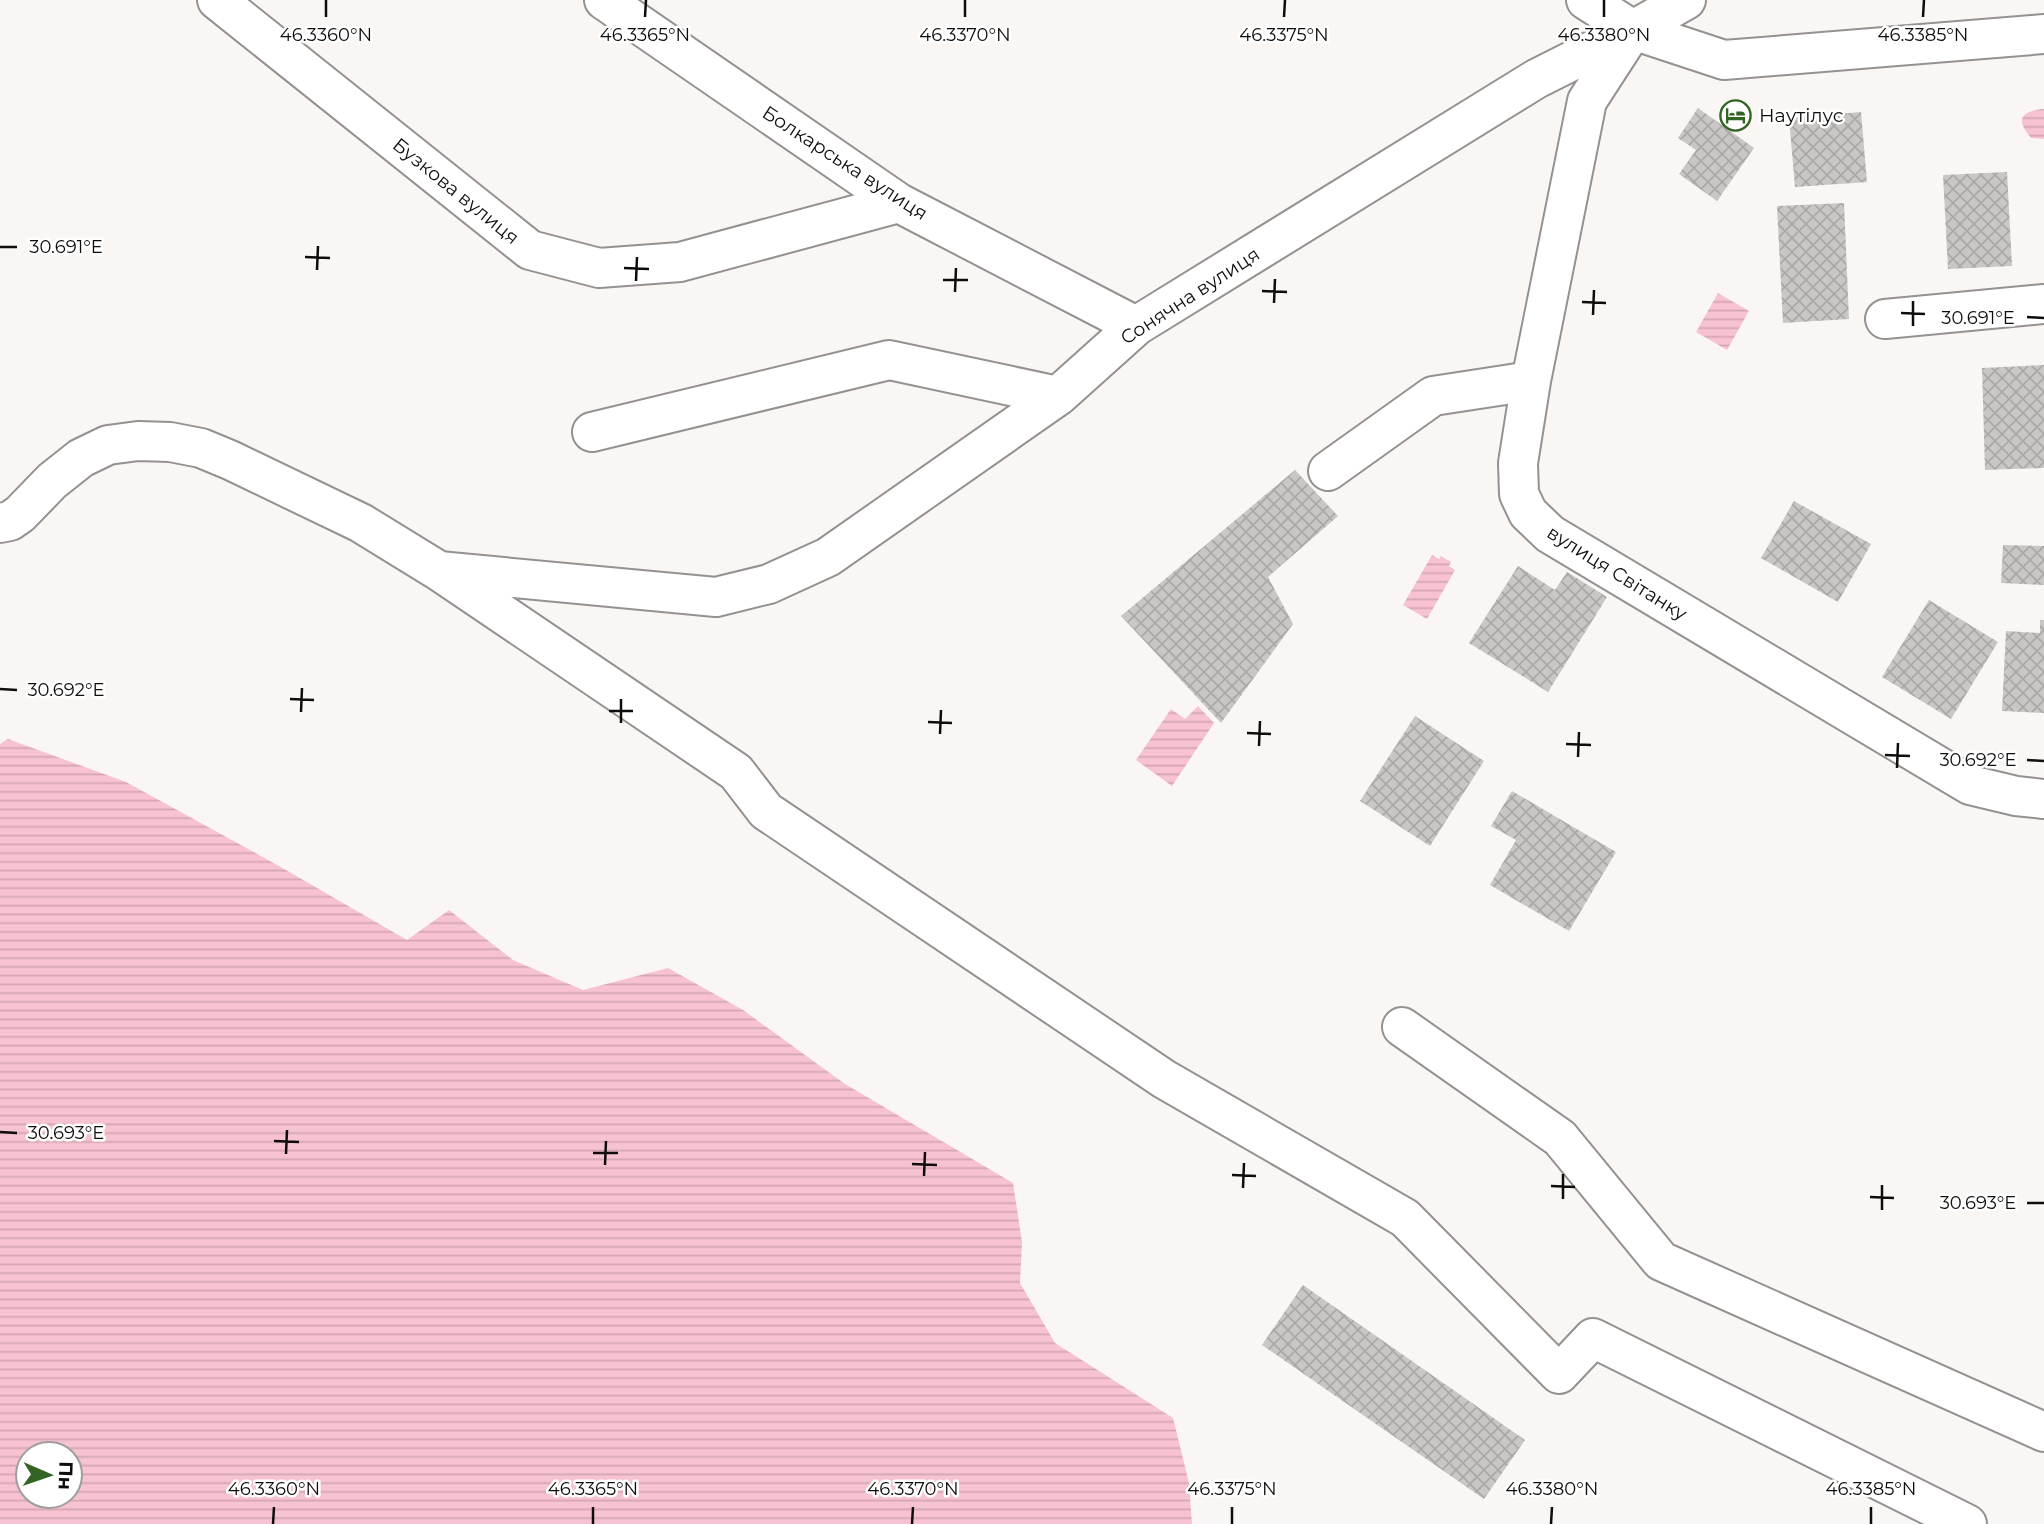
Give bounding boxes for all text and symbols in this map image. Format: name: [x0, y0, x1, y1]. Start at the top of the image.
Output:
text: 46.3360°N: [280, 24, 372, 46]
text: 46.3365°N: [600, 24, 690, 46]
text: 46.3370°N: [919, 24, 1011, 46]
text: 46.3375°N: [1239, 24, 1329, 46]
text: 46.3380°N: [1558, 24, 1650, 46]
text: 46.3385°N: [1878, 24, 1968, 46]
hotel icon: Наутілус: [1719, 98, 1753, 132]
street label: Болкарська вулиця: [758, 101, 932, 225]
place label: Наутілус: [1759, 104, 1844, 127]
street label: Бузкова вулиця: [388, 133, 524, 249]
text: 30.691°E: [29, 236, 103, 258]
street label: Сонячна вулиця: [1116, 242, 1264, 350]
text: 30.691°E: [1941, 307, 2015, 329]
street label: вулиця Світанку: [1543, 521, 1692, 626]
text: 30.692°E: [27, 679, 105, 701]
text: 30.692°E: [1939, 749, 2017, 771]
text: 30.693°E: [28, 1122, 104, 1144]
text: 30.693°E: [1940, 1192, 2016, 1214]
north arrow: [14, 1440, 84, 1510]
text: Пн: [53, 1461, 77, 1490]
text: 46.3360°N: [228, 1478, 320, 1500]
text: 46.3365°N: [548, 1478, 638, 1500]
text: 46.3370°N: [867, 1478, 959, 1500]
text: 46.3375°N: [1187, 1478, 1277, 1500]
text: 46.3380°N: [1506, 1478, 1598, 1500]
text: 46.3385°N: [1826, 1478, 1916, 1500]

